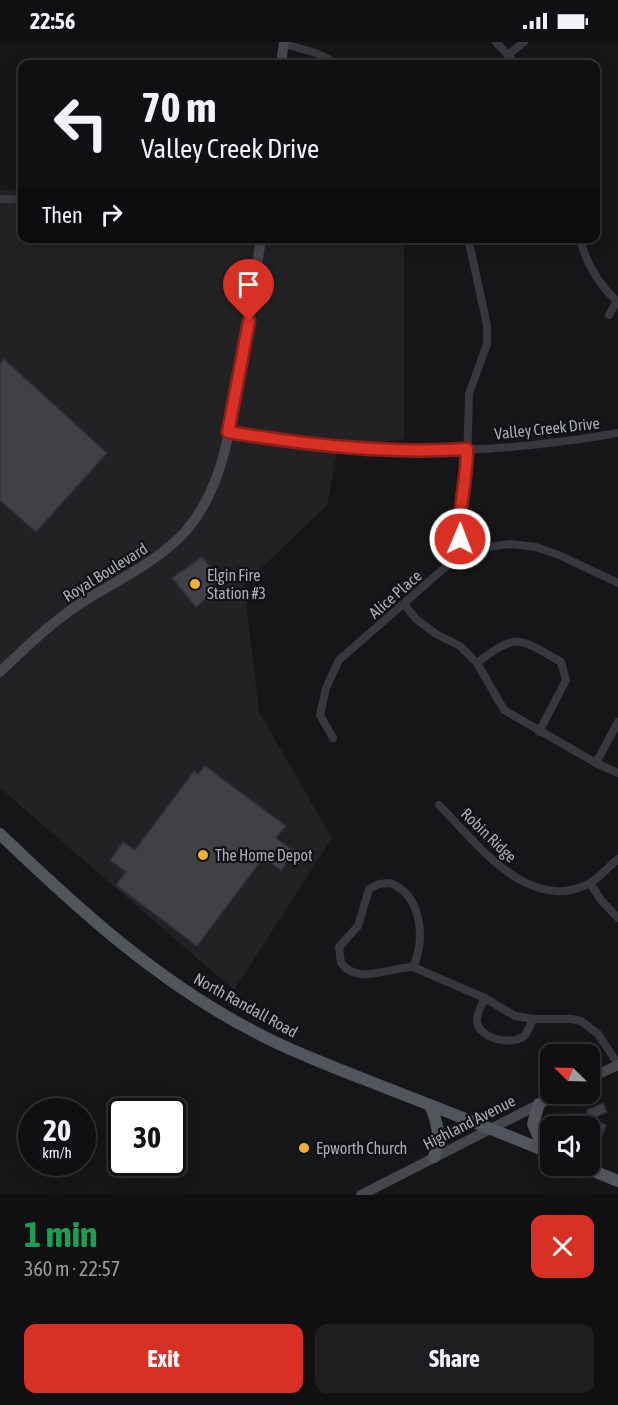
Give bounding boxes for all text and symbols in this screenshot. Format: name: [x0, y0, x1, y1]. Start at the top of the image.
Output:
text: 22:56: [30, 8, 75, 34]
text: 70 m: [141, 83, 216, 131]
icon: left: [42, 84, 120, 162]
text: Valley Creek Drive: [141, 133, 319, 164]
icon: right: [95, 198, 128, 231]
text: Then: [42, 202, 83, 228]
pin: [223, 259, 274, 321]
icon: arrive: [232, 268, 265, 301]
street label: Valley Creek Drive: [494, 414, 601, 443]
position arrow: [428, 507, 492, 571]
street label: Royal Boulevard: [60, 539, 151, 606]
place label: Elgin Fire Station #3: [207, 566, 266, 602]
street label: Alice Place: [365, 566, 425, 622]
marker: Elgin Fire Station #3: [188, 577, 202, 591]
street label: Robin Ridge: [457, 804, 520, 866]
place label: The Home Depot: [215, 846, 313, 865]
marker: The Home Depot: [196, 848, 210, 862]
street label: North Randall Road: [191, 969, 301, 1041]
north arrow: [540, 1044, 600, 1104]
map controls: [540, 1044, 600, 1176]
street label: Highland Avenue: [420, 1091, 519, 1154]
speed limit sign: 30: [108, 1098, 186, 1176]
text: 20: [43, 1113, 71, 1147]
button: sound: [540, 1116, 600, 1176]
place label: Epworth Church: [316, 1139, 407, 1158]
marker: Epworth Church: [297, 1141, 311, 1155]
text: km/h: [42, 1144, 72, 1161]
text: 1 min: [24, 1213, 98, 1255]
button: close: [531, 1215, 594, 1278]
text: 360 m · 22:57: [24, 1257, 120, 1280]
button: Exit: [24, 1324, 303, 1393]
button: Share: [315, 1324, 594, 1393]

